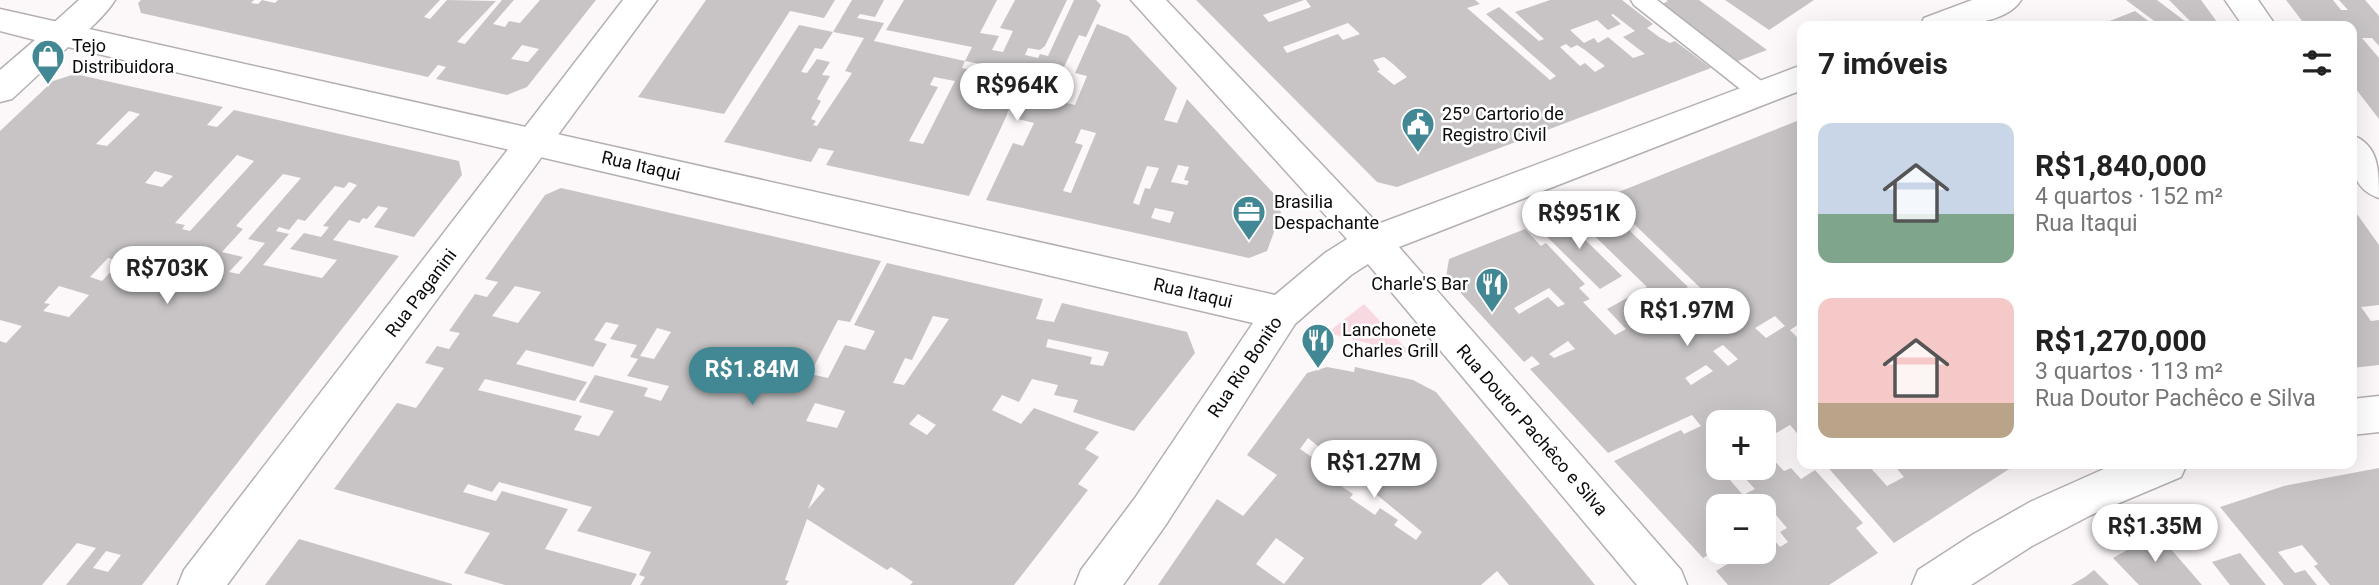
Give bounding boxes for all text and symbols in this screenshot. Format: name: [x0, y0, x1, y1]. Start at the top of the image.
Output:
place label: Tejo Distribuidora: [72, 35, 174, 77]
shop icon: Tejo Distribuidora: [29, 37, 67, 86]
icon: filters: [2298, 44, 2336, 82]
text: 7 imóveis: [1818, 46, 1948, 81]
pin: R$964K: [960, 64, 1074, 123]
text: R$964K: [976, 72, 1058, 99]
place label: 25º Cartorio de Registro Civil: [1442, 103, 1564, 145]
public building icon: 25º Cartorio de Registro Civil: [1399, 105, 1437, 154]
street label: Rua Itaqui: [600, 146, 683, 185]
text: R$1,840,000: [2035, 148, 2207, 183]
icon: home: [1874, 151, 1958, 235]
text: 4 quartos · 152 m²: [2035, 183, 2223, 210]
place label: Brasilia Despachante: [1274, 191, 1379, 233]
pin: R$951K: [1522, 191, 1636, 251]
office icon: Brasilia Despachante: [1230, 193, 1268, 242]
text: R$951K: [1538, 200, 1620, 227]
text: Rua Itaqui: [2035, 210, 2138, 237]
street label: Rua Paganini: [381, 245, 461, 341]
pin: R$703K: [110, 246, 224, 306]
text: R$703K: [126, 255, 208, 282]
restaurant icon: Charle'S Bar: [1473, 265, 1511, 314]
street label: Rua Itaqui: [1152, 273, 1235, 312]
place label: Charle'S Bar: [1371, 273, 1468, 294]
pin: R$1.97M: [1622, 288, 1752, 348]
text: R$1.97M: [1640, 297, 1734, 324]
street label: Rua Rio Bonito: [1203, 312, 1286, 421]
place label: Lanchonete Charles Grill: [1342, 319, 1439, 361]
restaurant icon: Lanchonete Charles Grill: [1299, 321, 1337, 370]
text: R$1,270,000: [2035, 323, 2207, 358]
icon: home: [1874, 326, 1958, 410]
street label: Rua Doutor Pachêco e Silva: [1452, 340, 1612, 519]
pin: R$1.84M: [687, 348, 817, 407]
text: R$1.84M: [705, 356, 799, 383]
text: 3 quartos · 113 m²: [2035, 358, 2223, 385]
text: Rua Doutor Pachêco e Silva: [2035, 385, 2316, 412]
map controls: [1706, 410, 1776, 564]
button: +: [1706, 410, 1776, 480]
pin: R$1.27M: [1309, 440, 1439, 500]
text: R$1.27M: [1327, 449, 1421, 476]
button: −: [1706, 494, 1776, 564]
pin: R$1.35M: [2090, 504, 2220, 564]
text: R$1.35M: [2108, 513, 2202, 540]

